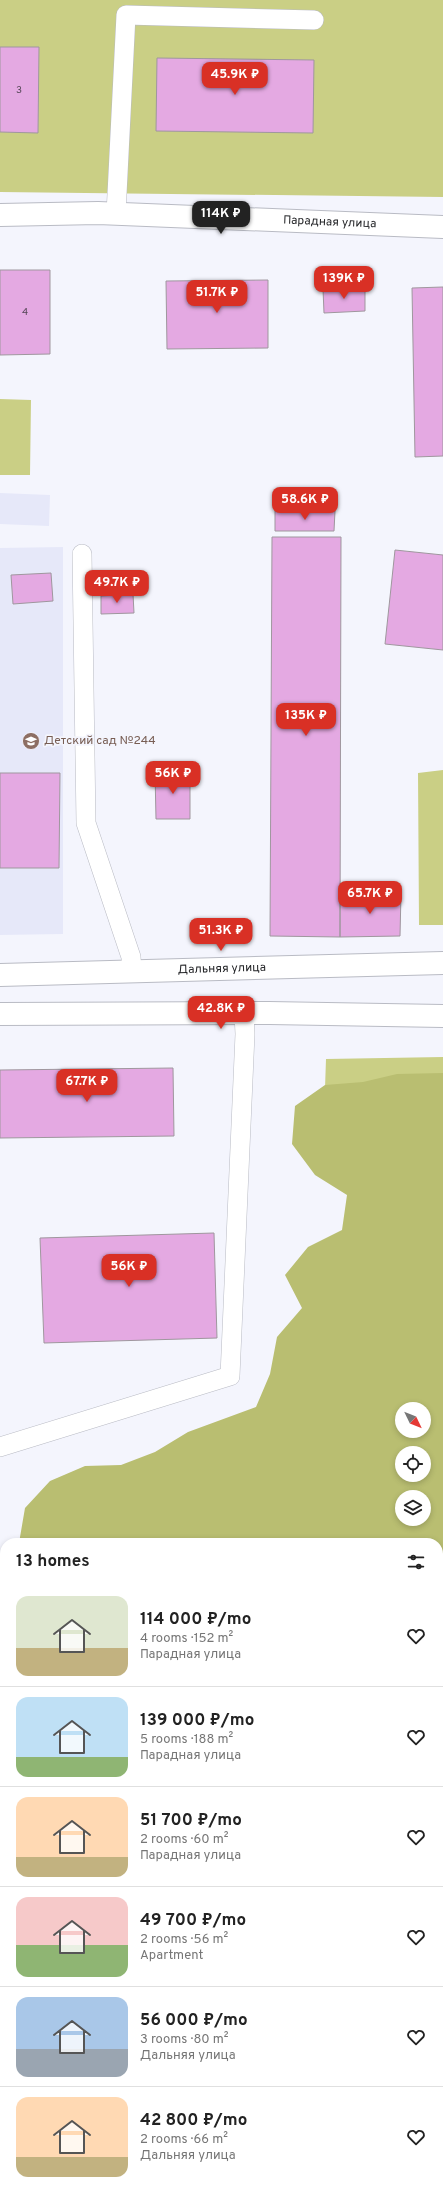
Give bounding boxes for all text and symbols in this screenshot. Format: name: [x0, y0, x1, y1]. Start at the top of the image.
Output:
pin: 45.9K ₽: [198, 62, 272, 96]
text: 45.9K ₽: [211, 67, 259, 83]
house number: 3: [16, 84, 22, 97]
pin: 114K ₽: [188, 201, 254, 235]
text: 114K ₽: [201, 206, 241, 222]
street label: Парадная улица: [283, 213, 377, 232]
pin: 139K ₽: [311, 266, 377, 300]
text: 139K ₽: [323, 271, 365, 287]
pin: 51.7K ₽: [180, 280, 254, 314]
text: 51.7K ₽: [195, 285, 239, 301]
house number: 4: [22, 306, 28, 319]
pin: 58.6K ₽: [268, 487, 342, 521]
text: 58.6K ₽: [281, 492, 329, 508]
pin: 49.7K ₽: [80, 570, 154, 604]
text: 49.7K ₽: [94, 575, 140, 591]
pin: 135K ₽: [273, 703, 339, 737]
text: 135K ₽: [285, 708, 327, 724]
school or university icon: Детский сад №244: [21, 731, 41, 751]
place label: Детский сад №244: [44, 733, 156, 749]
pin: 56K ₽: [145, 761, 201, 795]
text: 56K ₽: [155, 766, 191, 782]
pin: 65.7K ₽: [333, 881, 407, 915]
text: 65.7K ₽: [347, 886, 393, 902]
pin: 51.3K ₽: [184, 918, 258, 952]
text: 51.3K ₽: [198, 923, 244, 939]
street label: Дальняя улица: [178, 960, 266, 978]
pin: 42.8K ₽: [184, 996, 258, 1030]
text: 42.8K ₽: [197, 1001, 245, 1017]
pin: 67.7K ₽: [50, 1069, 124, 1103]
text: 67.7K ₽: [65, 1074, 109, 1090]
pin: 56K ₽: [101, 1254, 157, 1288]
text: 56K ₽: [111, 1259, 147, 1275]
north arrow: [395, 1402, 431, 1438]
map controls: [395, 1402, 431, 1526]
button: locate: [395, 1446, 431, 1482]
button: layers: [395, 1490, 431, 1526]
text: 13 homes: [16, 1551, 90, 1573]
icon: filters: [405, 1551, 427, 1573]
text: 114 000 ₽/mo: [140, 1609, 251, 1631]
icon: home: [48, 1612, 96, 1660]
icon: heart: [405, 1625, 427, 1647]
text: 4 rooms · 152 m²: [140, 1631, 233, 1647]
text: Парадная улица: [140, 1647, 241, 1663]
text: 139 000 ₽/mo: [140, 1710, 254, 1732]
icon: home: [48, 1713, 96, 1761]
icon: heart: [405, 1726, 427, 1748]
text: 5 rooms · 188 m²: [140, 1732, 233, 1748]
text: Парадная улица: [140, 1748, 241, 1764]
text: 51 700 ₽/mo: [140, 1810, 242, 1832]
icon: home: [48, 1813, 96, 1861]
icon: heart: [405, 1826, 427, 1848]
text: 2 rooms · 60 m²: [140, 1832, 229, 1848]
text: Парадная улица: [140, 1848, 241, 1864]
text: 49 700 ₽/mo: [140, 1910, 246, 1932]
icon: home: [48, 1913, 96, 1961]
icon: heart: [405, 1926, 427, 1948]
text: 2 rooms · 56 m²: [140, 1932, 228, 1948]
text: Apartment: [140, 1948, 203, 1964]
text: 56 000 ₽/mo: [140, 2010, 248, 2032]
icon: home: [48, 2013, 96, 2061]
icon: heart: [405, 2026, 427, 2048]
text: 3 rooms · 80 m²: [140, 2032, 228, 2048]
text: Дальняя улица: [140, 2048, 236, 2064]
text: 42 800 ₽/mo: [140, 2110, 247, 2132]
icon: home: [48, 2113, 96, 2161]
icon: heart: [405, 2126, 427, 2148]
text: 2 rooms · 66 m²: [140, 2132, 228, 2148]
text: Дальняя улица: [140, 2148, 236, 2164]

